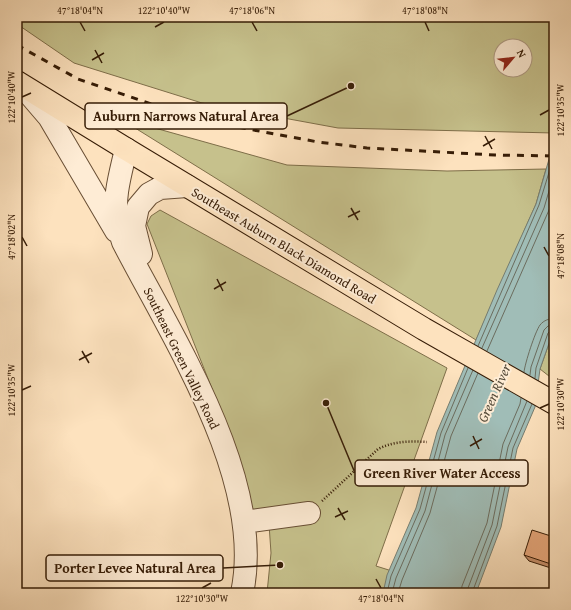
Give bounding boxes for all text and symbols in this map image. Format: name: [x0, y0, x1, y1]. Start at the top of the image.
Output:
text: 47°18'04"N: [57, 3, 103, 18]
text: 122°10'40"W: [138, 3, 191, 18]
text: 47°18'06"N: [229, 3, 275, 18]
text: 47°18'08"N: [402, 3, 448, 18]
north arrow: [493, 38, 533, 78]
text: N: [513, 46, 531, 61]
text: 122°10'40"W: [4, 70, 19, 123]
text: 122°10'35"W: [553, 83, 568, 136]
callout: Auburn Narrows Natural Area: [85, 103, 287, 129]
text: Auburn Narrows Natural Area: [93, 106, 280, 126]
street label: Southeast Auburn Black Diamond Road: [188, 183, 380, 308]
text: 47°18'02"N: [4, 214, 19, 260]
text: 47°18'08"N: [553, 233, 568, 279]
street label: Southeast Green Valley Road: [139, 284, 224, 432]
water label: Green River: [472, 360, 516, 425]
text: 122°10'35"W: [4, 363, 19, 416]
text: 122°10'30"W: [553, 377, 568, 430]
callout: Green River Water Access: [355, 460, 528, 486]
text: Green River Water Access: [363, 463, 521, 483]
callout: Porter Levee Natural Area: [46, 555, 223, 581]
text: Porter Levee Natural Area: [54, 558, 217, 578]
text: 122°10'30"W: [176, 591, 229, 606]
text: 47°18'04"N: [358, 591, 404, 606]

